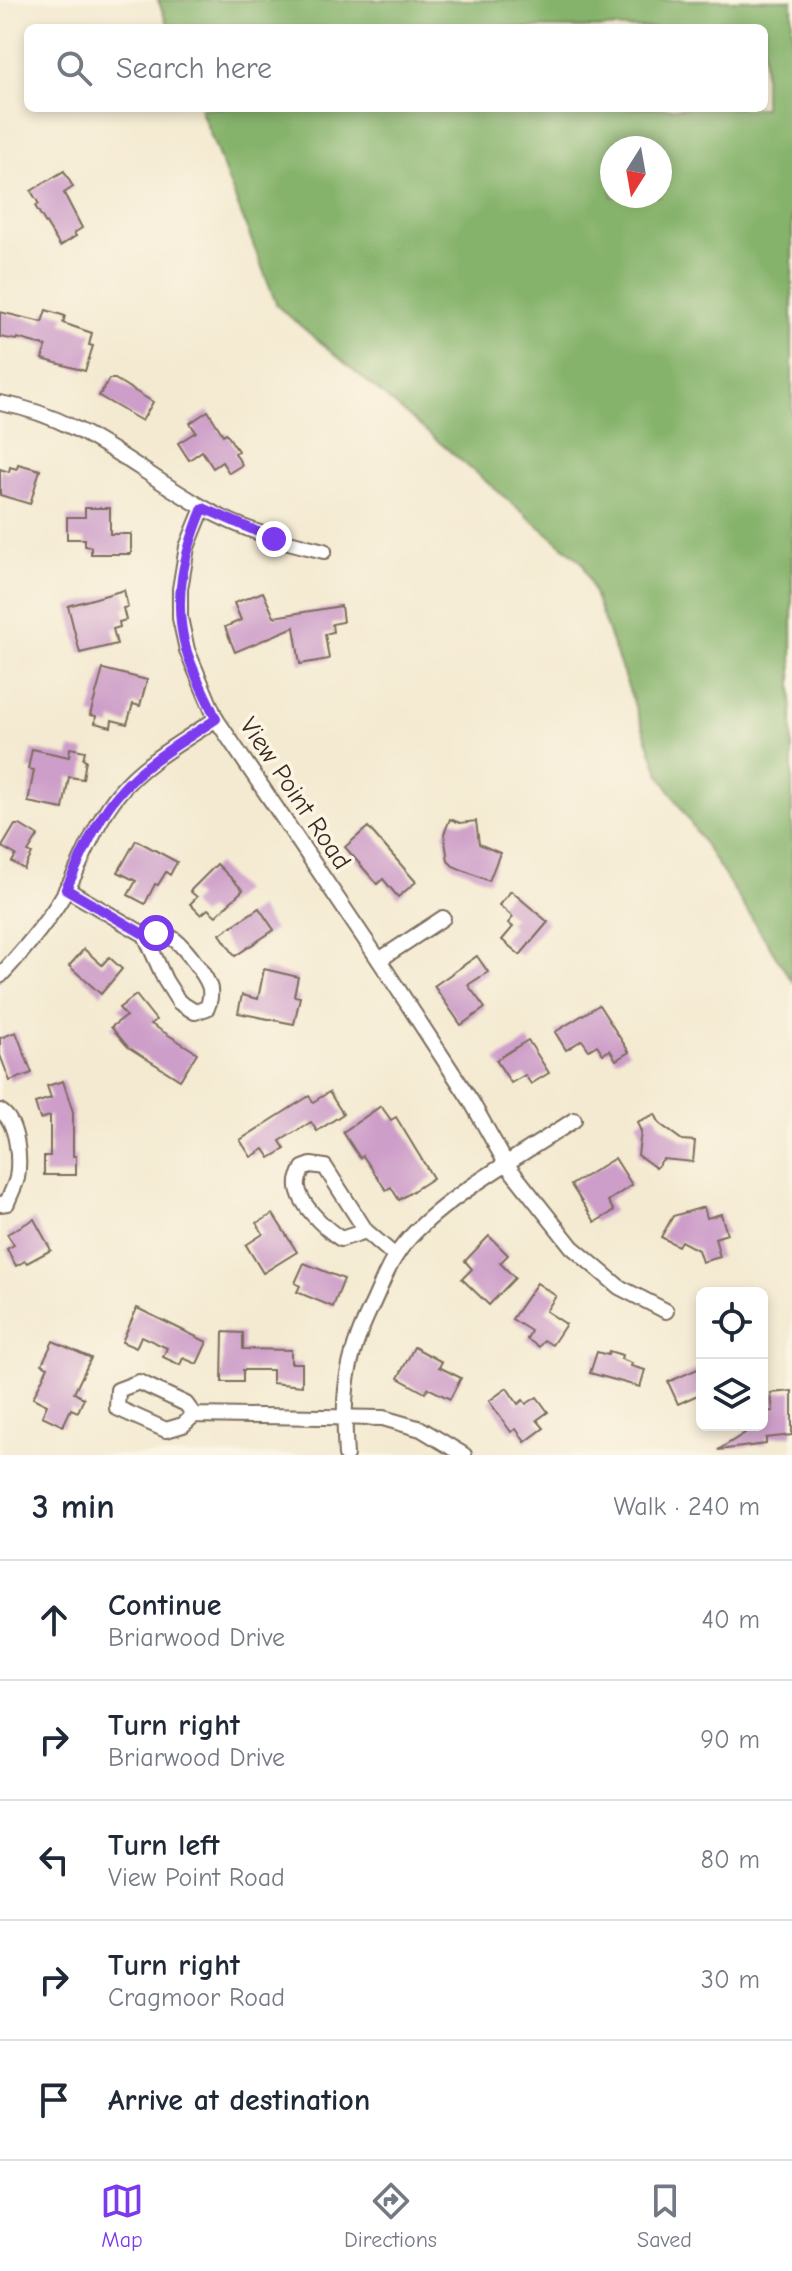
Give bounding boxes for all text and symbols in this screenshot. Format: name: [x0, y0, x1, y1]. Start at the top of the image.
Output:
search box: [24, 24, 768, 112]
icon: search: [52, 46, 96, 90]
text: Search here: [116, 51, 272, 86]
north arrow: [600, 136, 672, 208]
route end: [256, 521, 292, 557]
street label: View Point Road: [233, 712, 357, 875]
route start: [138, 915, 174, 951]
map controls: [696, 1287, 768, 1431]
button: locate: [696, 1287, 768, 1359]
button: layers: [696, 1359, 768, 1431]
text: 3 min: [32, 1487, 115, 1527]
text: Walk · 240 m: [614, 1492, 760, 1522]
text: Continue: [108, 1588, 222, 1623]
icon: ahead: [32, 1598, 76, 1642]
text: 40 m: [701, 1605, 760, 1635]
text: Briarwood Drive: [108, 1623, 285, 1653]
text: Turn right: [108, 1708, 240, 1743]
icon: right: [32, 1718, 76, 1762]
text: 90 m: [700, 1725, 760, 1755]
text: Briarwood Drive: [108, 1743, 285, 1773]
text: Turn left: [108, 1828, 220, 1863]
icon: left: [32, 1838, 76, 1882]
text: 80 m: [701, 1845, 760, 1875]
text: View Point Road: [108, 1863, 285, 1893]
text: Turn right: [108, 1948, 240, 1983]
icon: right: [32, 1958, 76, 2002]
text: 30 m: [701, 1965, 760, 1995]
text: Cragmoor Road: [108, 1983, 285, 2013]
icon: arrive: [32, 2078, 76, 2122]
text: Arrive at destination: [108, 2083, 370, 2118]
tab: Map: [100, 2179, 144, 2253]
tab: Directions: [344, 2179, 437, 2253]
tab: Saved: [637, 2179, 692, 2253]

